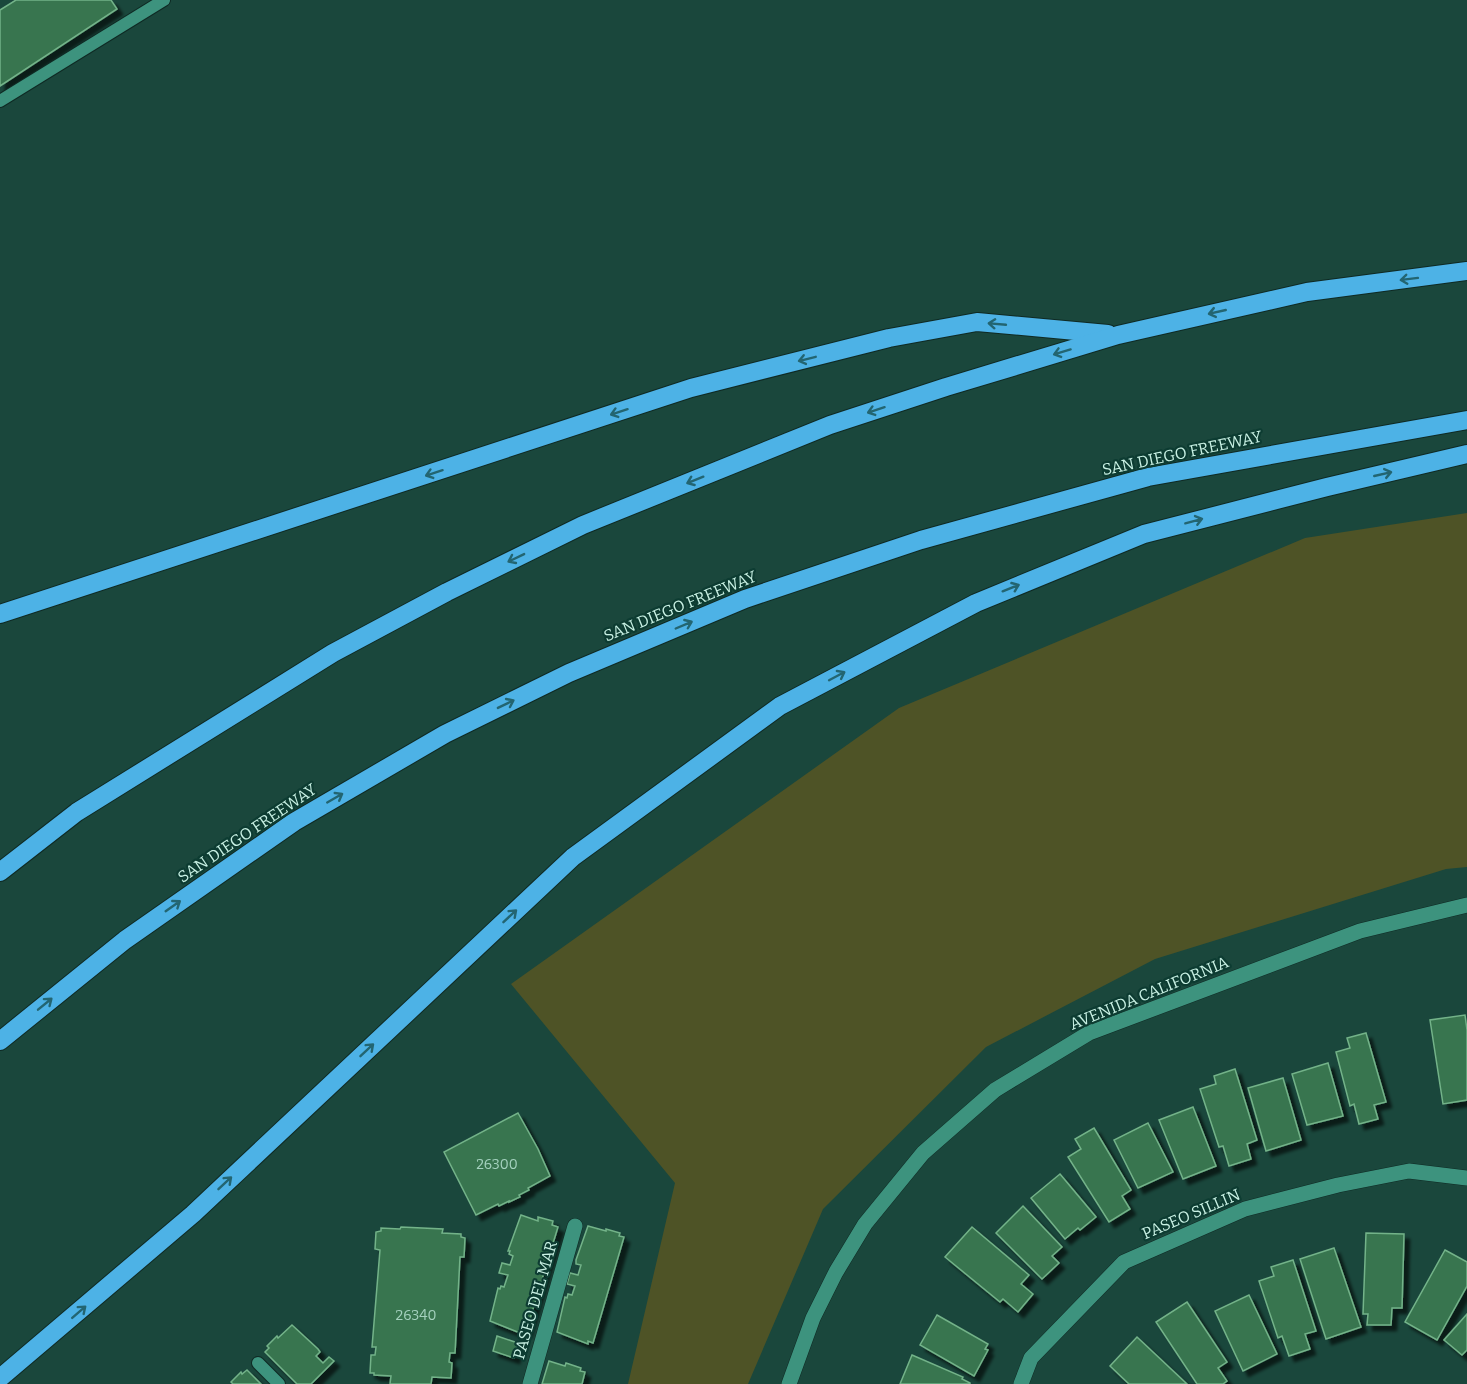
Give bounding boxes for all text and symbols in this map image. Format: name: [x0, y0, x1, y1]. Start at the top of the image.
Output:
one-way arrow: [1400, 273, 1419, 284]
one-way arrow: [1208, 307, 1227, 319]
one-way arrow: [988, 318, 1008, 329]
one-way arrow: [1053, 347, 1072, 358]
one-way arrow: [797, 354, 816, 365]
one-way arrow: [867, 405, 886, 416]
one-way arrow: [610, 407, 629, 418]
street label: SAN DIEGO FREEWAY: [1100, 427, 1264, 479]
one-way arrow: [1374, 467, 1393, 479]
one-way arrow: [425, 468, 444, 479]
one-way arrow: [686, 475, 704, 486]
one-way arrow: [1184, 515, 1203, 527]
one-way arrow: [507, 552, 525, 564]
street label: SAN DIEGO FREEWAY: [601, 566, 760, 645]
one-way arrow: [1002, 582, 1020, 593]
one-way arrow: [674, 619, 692, 630]
one-way arrow: [828, 670, 846, 681]
one-way arrow: [496, 698, 514, 709]
street label: SAN DIEGO FREEWAY: [174, 779, 321, 886]
one-way arrow: [326, 792, 343, 804]
one-way arrow: [164, 900, 180, 912]
one-way arrow: [502, 909, 517, 924]
street label: AVENIDA CALIFORNIA: [1067, 952, 1232, 1034]
one-way arrow: [37, 998, 53, 1011]
one-way arrow: [360, 1042, 375, 1057]
house number: 26300: [476, 1156, 518, 1173]
one-way arrow: [218, 1176, 233, 1190]
street label: PASEO SILLIN: [1139, 1185, 1243, 1243]
street label: PASEO DEL MAR: [509, 1238, 561, 1361]
one-way arrow: [71, 1305, 86, 1319]
house number: 26340: [396, 1307, 436, 1324]

